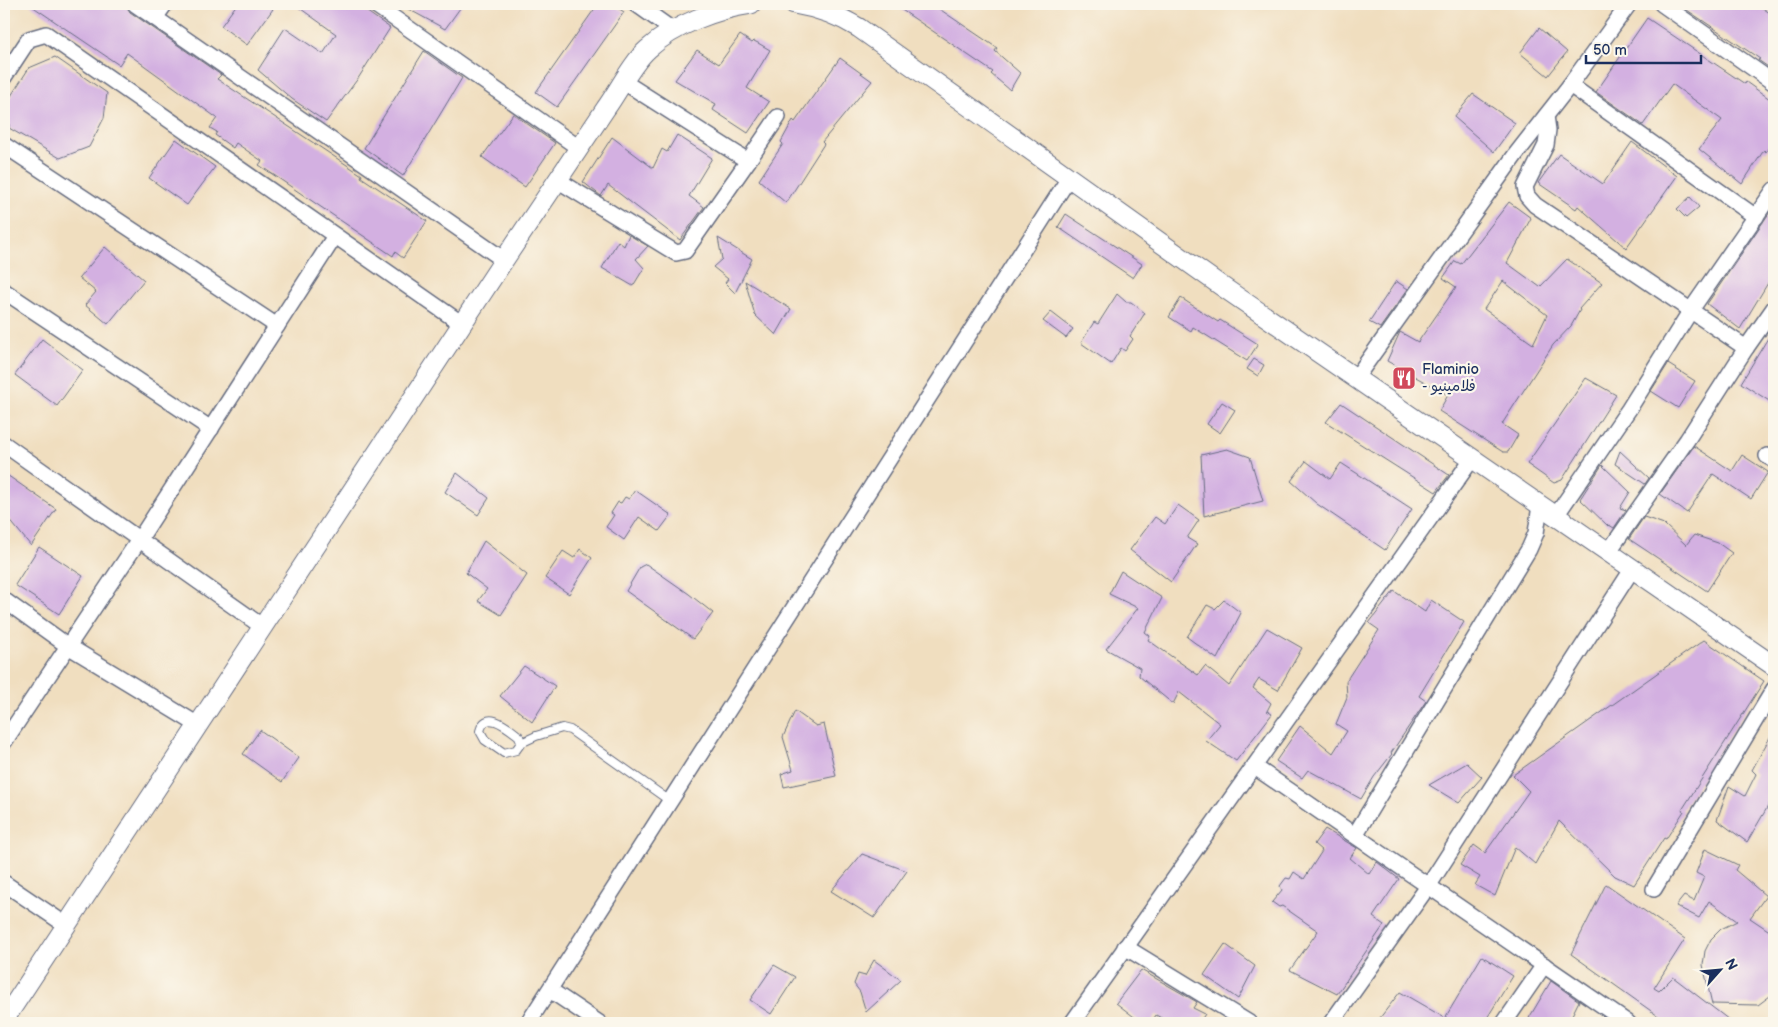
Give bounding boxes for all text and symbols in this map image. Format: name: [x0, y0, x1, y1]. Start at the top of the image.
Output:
scale bar: [1586, 32, 1700, 64]
text: 50 m: [1593, 41, 1627, 60]
place label: Flaminio - فلامينيو: [1422, 360, 1479, 396]
restaurant icon: Flaminio - فلامينيو: [1391, 365, 1417, 391]
north arrow: [1696, 944, 1746, 994]
text: N: [1721, 956, 1741, 973]

